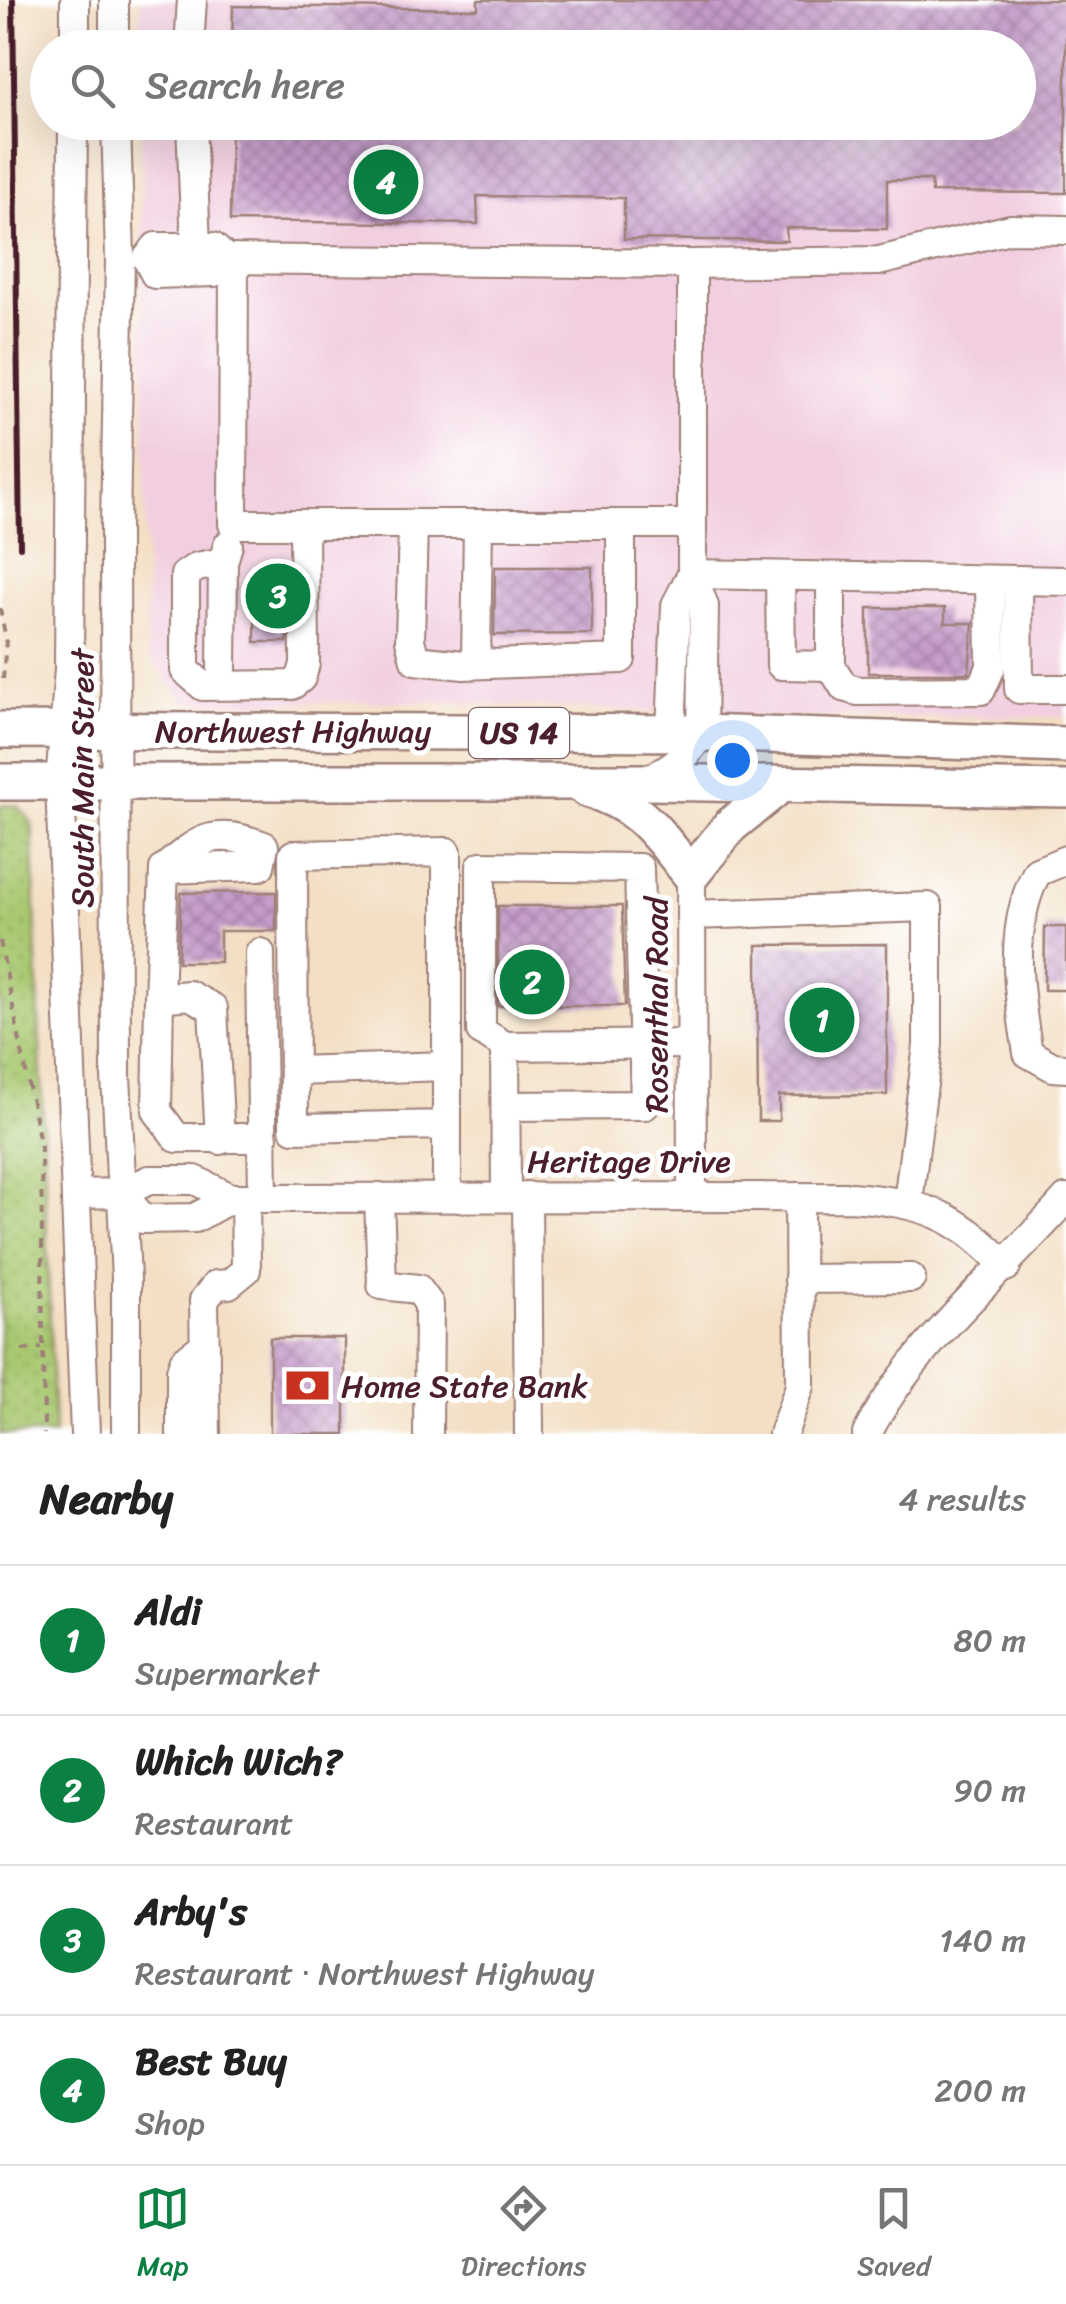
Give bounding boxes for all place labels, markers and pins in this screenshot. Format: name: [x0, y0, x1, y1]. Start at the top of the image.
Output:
pin: 4: [354, 144, 418, 220]
pin: 3: [246, 558, 310, 634]
pin: 2: [500, 944, 564, 1020]
pin: 1: [790, 982, 854, 1058]
place label: Home State Bank: [341, 1358, 588, 1415]
bank icon: Home State Bank: [284, 1362, 332, 1410]

